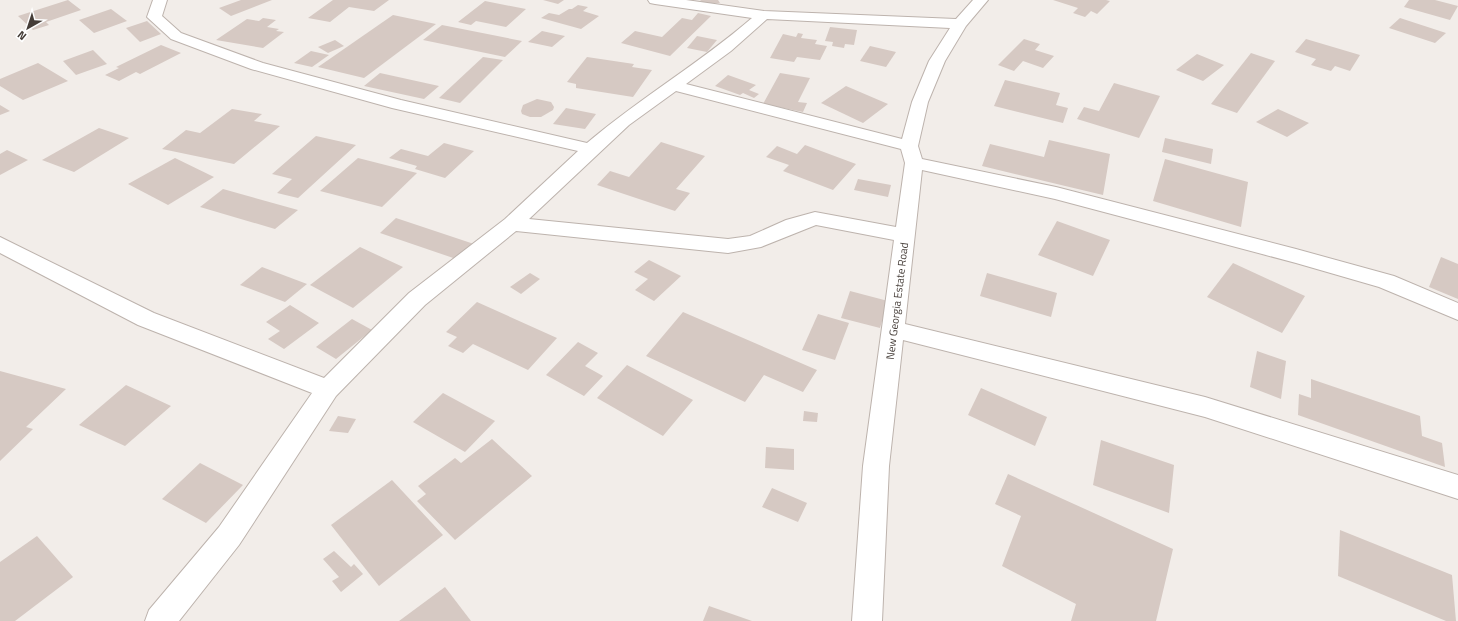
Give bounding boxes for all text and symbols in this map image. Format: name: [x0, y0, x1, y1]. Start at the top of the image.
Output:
north arrow: [8, 8, 48, 48]
text: N: [14, 27, 30, 44]
street label: New Georgia Estate Road: [882, 241, 912, 360]

